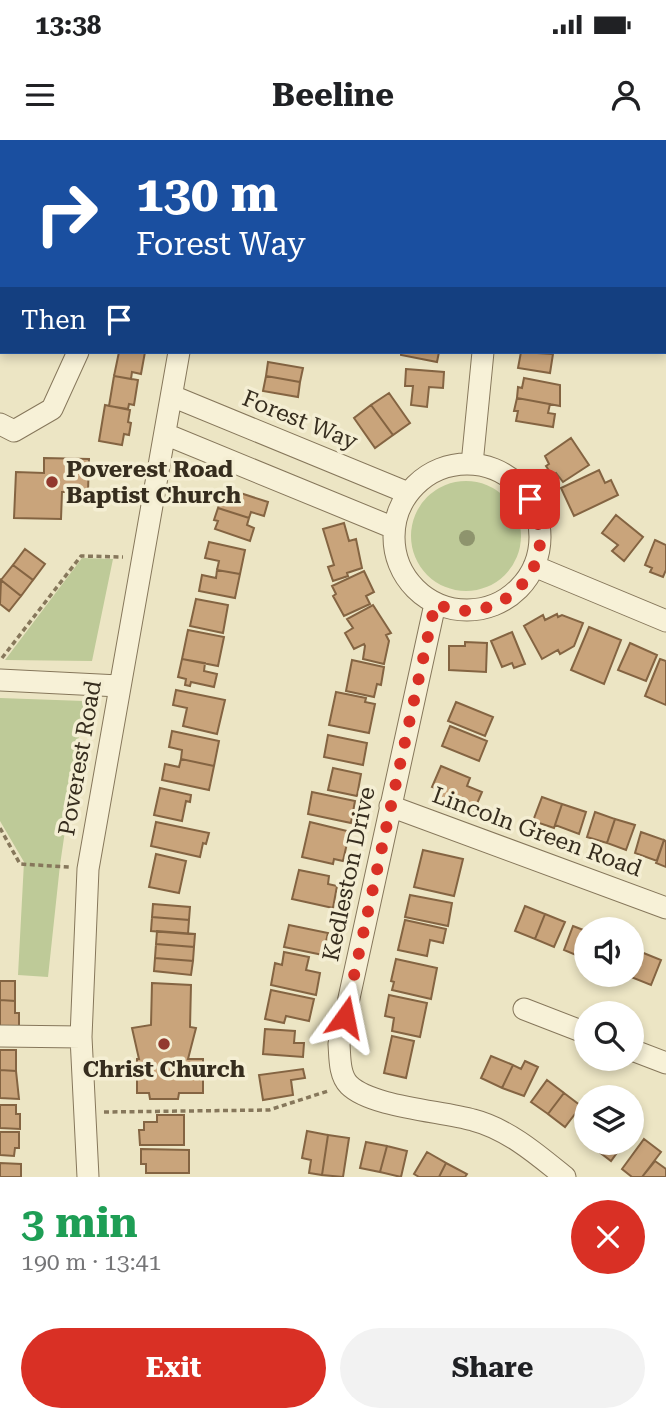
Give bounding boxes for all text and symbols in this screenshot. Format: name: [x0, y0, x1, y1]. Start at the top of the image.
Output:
text: 13:38: [35, 10, 101, 40]
icon: menu: [21, 76, 59, 114]
text: Beeline: [272, 76, 394, 114]
icon: person: [607, 76, 645, 114]
text: 130 m: [136, 166, 278, 223]
icon: right: [21, 168, 112, 259]
text: Forest Way: [136, 225, 306, 263]
icon: arrive: [100, 301, 138, 339]
text: Then: [21, 305, 86, 335]
street label: Forest Way: [238, 385, 362, 456]
place label: Poverest Road Baptist Church: [66, 456, 242, 509]
pin: [500, 469, 560, 529]
marker: Poverest Road Baptist Church: [44, 474, 60, 490]
icon: arrive: [511, 480, 549, 518]
street label: Poverest Road: [53, 678, 107, 838]
street label: Lincoln Green Road: [429, 782, 646, 883]
street label: Kedleston Drive: [317, 784, 381, 964]
map controls: [574, 917, 644, 1155]
button: sound: [574, 917, 644, 987]
position arrow: [308, 980, 382, 1054]
button: search: [574, 1001, 644, 1071]
marker: Christ Church: [156, 1036, 172, 1052]
place label: Christ Church: [83, 1056, 246, 1083]
button: layers: [574, 1085, 644, 1155]
text: 3 min: [21, 1198, 138, 1247]
button: close: [571, 1200, 645, 1274]
text: 190 m · 13:41: [21, 1249, 161, 1276]
button: Exit: [21, 1328, 326, 1408]
button: Share: [340, 1328, 645, 1408]

